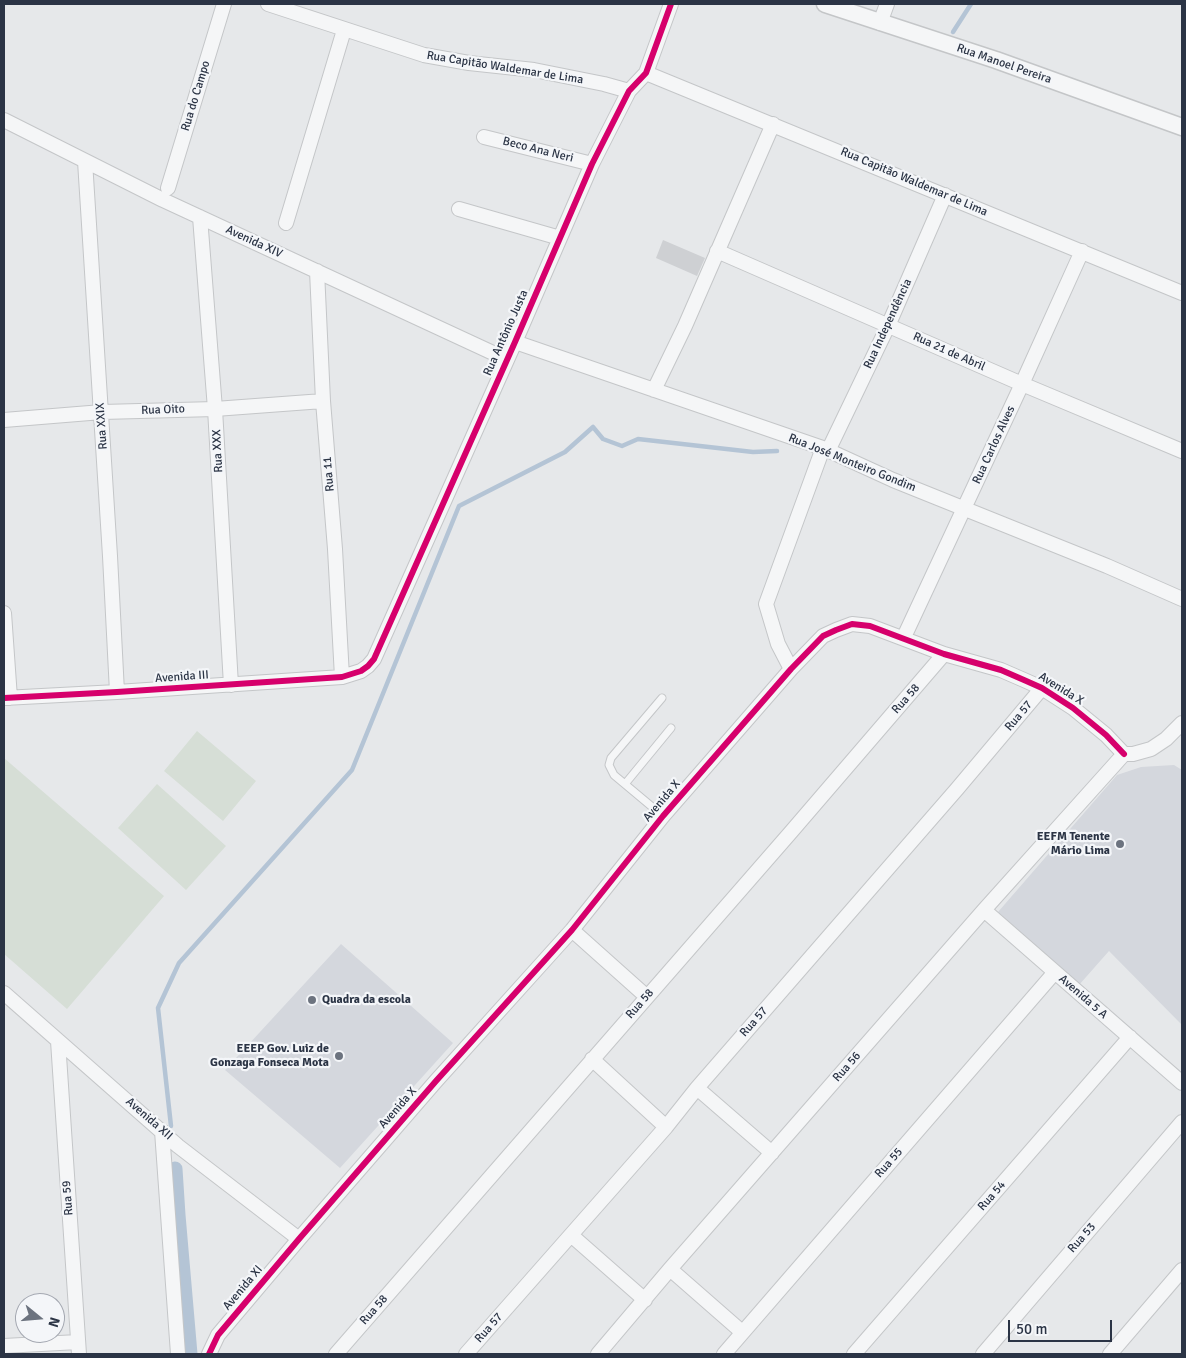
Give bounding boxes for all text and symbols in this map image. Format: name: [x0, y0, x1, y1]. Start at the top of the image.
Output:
street label: Rua Manoel Pereira: [955, 41, 1053, 87]
street label: Rua Capitão Waldemar de Lima: [426, 48, 584, 88]
street label: Rua do Campo: [178, 59, 214, 133]
street label: Beco Ana Neri: [501, 134, 575, 166]
street label: Rua Capitão Waldemar de Lima: [838, 144, 990, 220]
street label: Avenida XIV: [223, 223, 285, 261]
street label: Rua Independência: [861, 277, 915, 371]
street label: Rua Antônio Justa: [481, 288, 531, 378]
street label: Rua 21 de Abril: [910, 330, 988, 374]
street label: Rua XXIX: [93, 402, 111, 450]
street label: Rua Oito: [141, 402, 185, 418]
street label: Rua Carlos Alves: [970, 404, 1018, 486]
street label: Rua XXX: [210, 429, 226, 473]
street label: Rua José Monteiro Gondim: [786, 431, 918, 495]
street label: Rua 11: [320, 456, 338, 492]
street label: Avenida III: [155, 668, 209, 686]
street label: Avenida X: [1036, 670, 1086, 708]
street label: Rua 58: [889, 681, 923, 717]
street label: Rua 57: [1002, 698, 1036, 734]
street label: Avenida X: [640, 777, 684, 825]
place label: EEFM Tenente Mário Lima: [1037, 830, 1110, 858]
marker: EEFM Tenente Mário Lima: [1114, 838, 1126, 850]
street label: Avenida 5 A: [1056, 972, 1110, 1022]
street label: Rua 58: [623, 986, 657, 1022]
place label: Quadra da escola: [322, 993, 411, 1007]
marker: Quadra da escola: [306, 994, 318, 1006]
street label: Rua 57: [737, 1004, 771, 1040]
place label: EEEP Gov. Luiz de Gonzaga Fonseca Mota: [210, 1042, 329, 1070]
street label: Rua 56: [830, 1049, 864, 1085]
marker: EEEP Gov. Luiz de Gonzaga Fonseca Mota: [333, 1050, 345, 1062]
street label: Avenida X: [376, 1084, 420, 1132]
street label: Avenida XII: [123, 1095, 175, 1143]
street label: Rua 55: [872, 1145, 906, 1181]
street label: Rua 54: [975, 1178, 1009, 1214]
street label: Rua 59: [60, 1180, 76, 1216]
street label: Rua 53: [1065, 1220, 1099, 1256]
street label: Avenida XI: [220, 1263, 266, 1313]
street label: Rua 58: [357, 1292, 391, 1328]
north arrow: [15, 1293, 65, 1343]
street label: Rua 57: [472, 1310, 506, 1346]
scale bar: [1011, 1310, 1115, 1342]
text: N: [44, 1315, 63, 1329]
text: 50 m: [1016, 1320, 1047, 1338]

